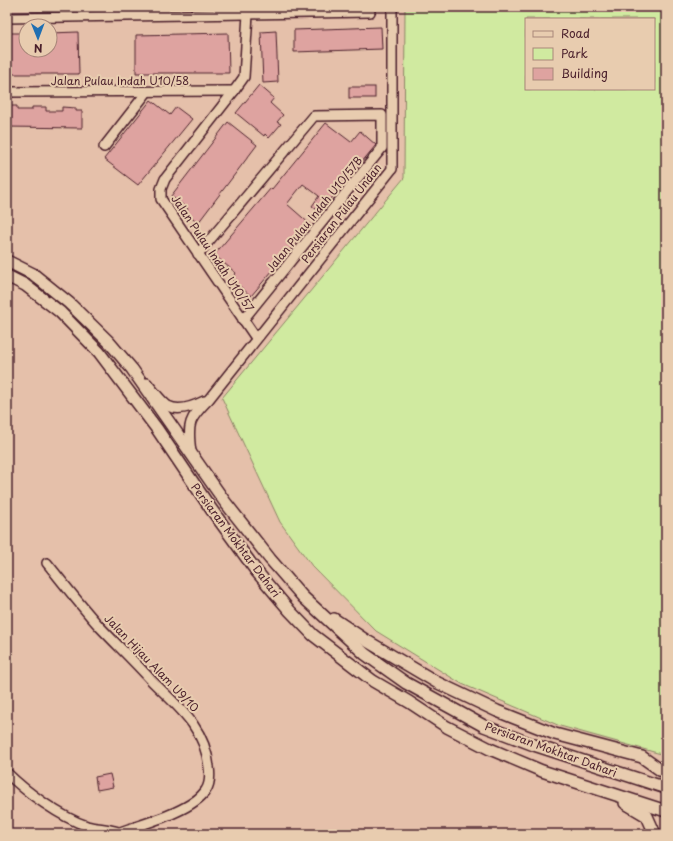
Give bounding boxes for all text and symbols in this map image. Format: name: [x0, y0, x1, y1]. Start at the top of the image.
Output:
north arrow: [18, 18, 58, 58]
legend: [525, 18, 655, 90]
text: Road: [561, 24, 590, 42]
text: N: [33, 40, 43, 57]
text: Park: [561, 44, 588, 62]
text: Building: [561, 64, 608, 82]
street label: Jalan Pulau Indah U10/58: [51, 72, 189, 89]
street label: Jalan Pulau Indah U10/57B: [262, 152, 366, 276]
street label: Persiaran Pulau Undan: [297, 160, 385, 266]
street label: Jalan Pulau Indah U10/57: [167, 191, 259, 315]
street label: Persiaran Mokhtar Dahari: [187, 479, 285, 601]
street label: Jalan Hijau Alam U9/10: [101, 610, 203, 716]
street label: Persiaran Mokhtar Dahari: [483, 717, 619, 781]

